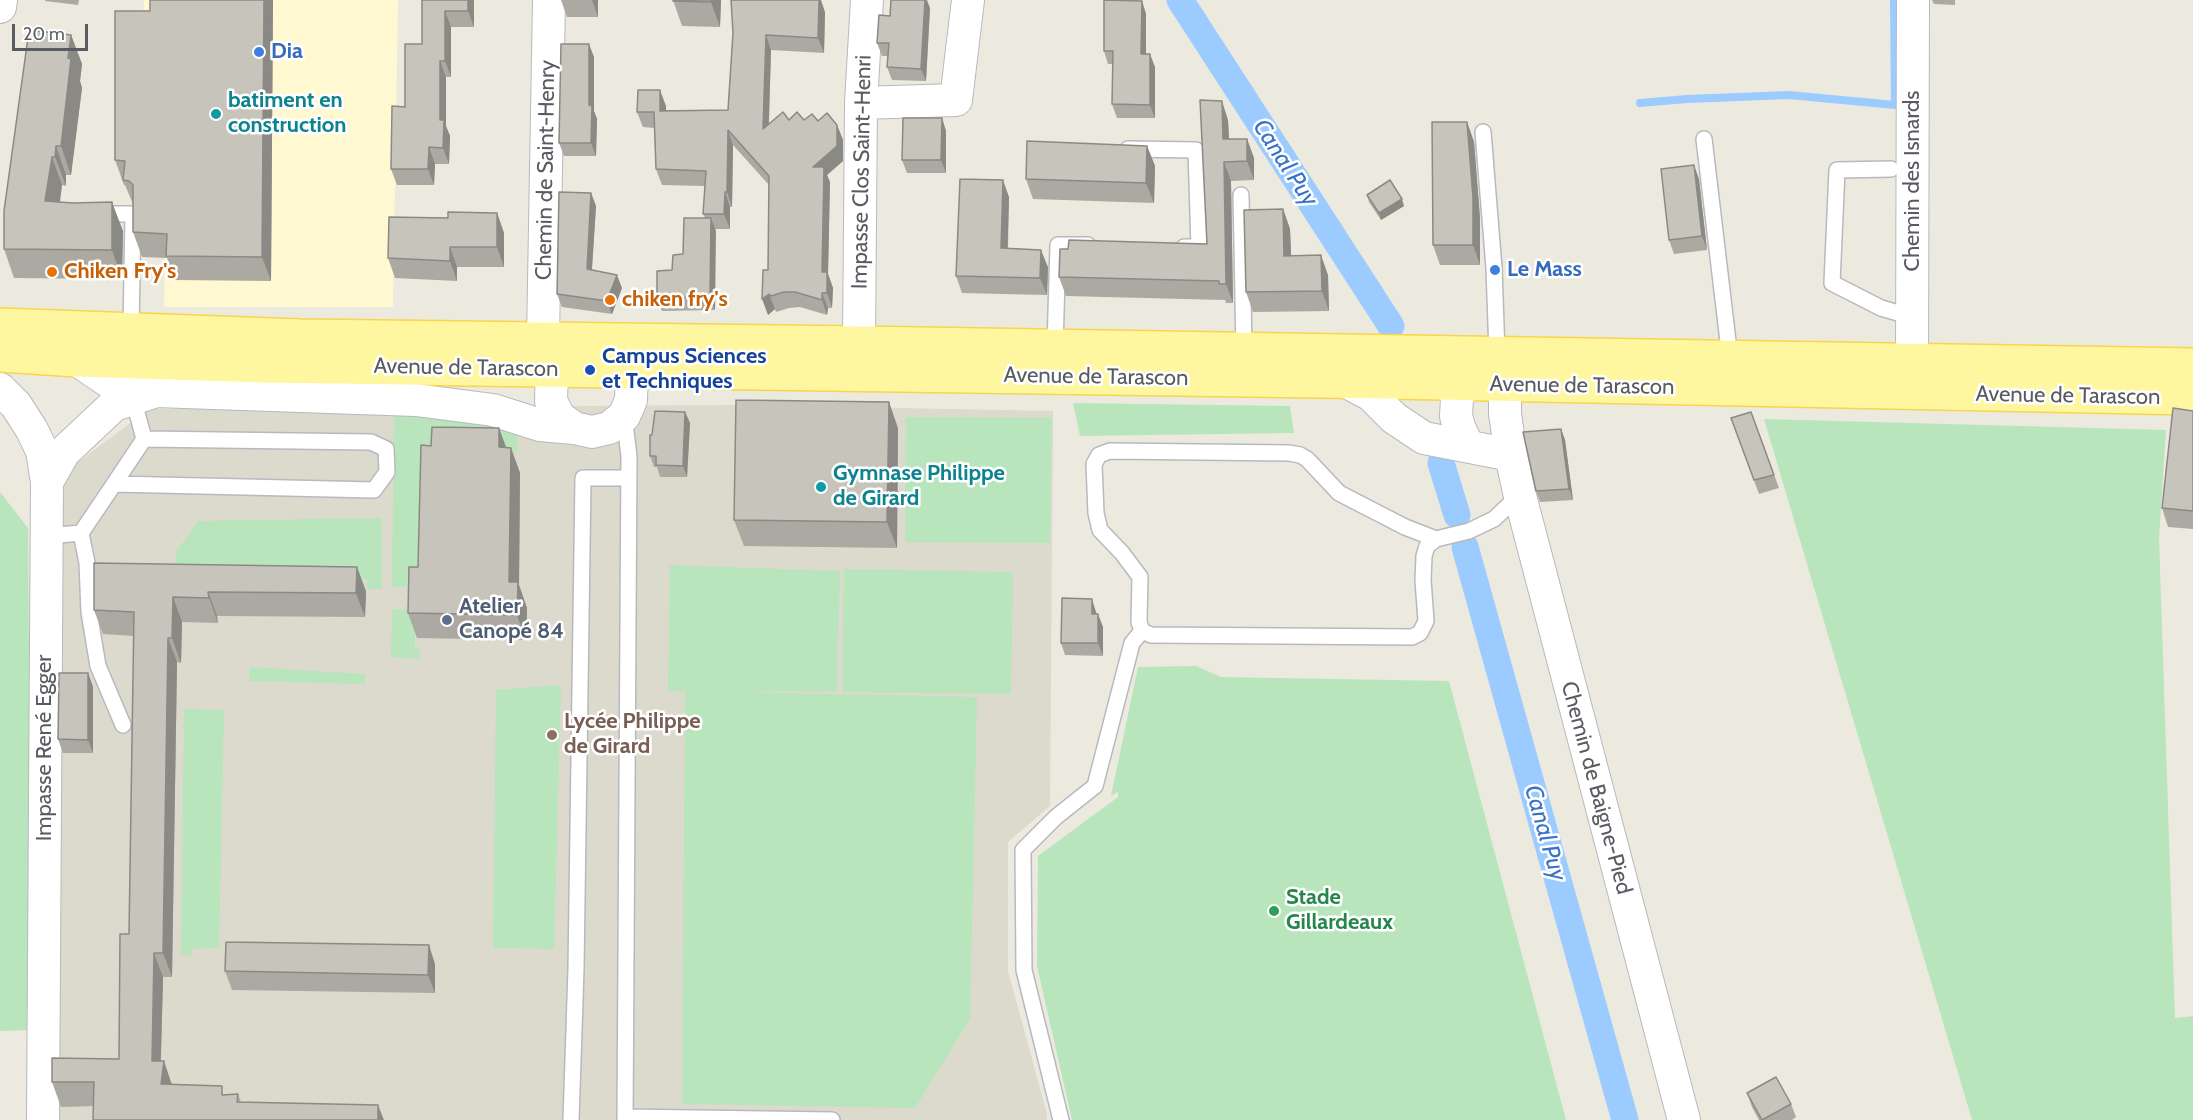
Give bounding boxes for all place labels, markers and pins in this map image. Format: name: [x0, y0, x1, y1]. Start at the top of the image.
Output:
place label: Dia: [271, 39, 303, 65]
marker: Dia: [252, 45, 266, 59]
place label: batiment en construction: [228, 88, 346, 140]
marker: batiment en construction: [209, 107, 223, 121]
place label: Le Mass: [1507, 257, 1582, 283]
place label: Chiken Fry's: [64, 259, 176, 285]
marker: Le Mass: [1488, 263, 1502, 277]
marker: Chiken Fry's: [45, 265, 59, 279]
place label: chiken fry's: [622, 287, 728, 313]
marker: chiken fry's: [603, 293, 617, 307]
place label: Campus Sciences et Techniques: [602, 344, 767, 396]
marker: Campus Sciences et Techniques: [583, 363, 597, 377]
place label: Gymnase Philippe de Girard: [833, 461, 1005, 512]
marker: Gymnase Philippe de Girard: [814, 480, 828, 494]
place label: Atelier Canopé 84: [459, 594, 564, 646]
marker: Atelier Canopé 84: [440, 613, 454, 627]
place label: Lycée Philippe de Girard: [564, 709, 701, 760]
marker: Lycée Philippe de Girard: [545, 728, 559, 742]
place label: Stade Gillardeaux: [1286, 885, 1393, 936]
marker: Stade Gillardeaux: [1267, 904, 1281, 918]

